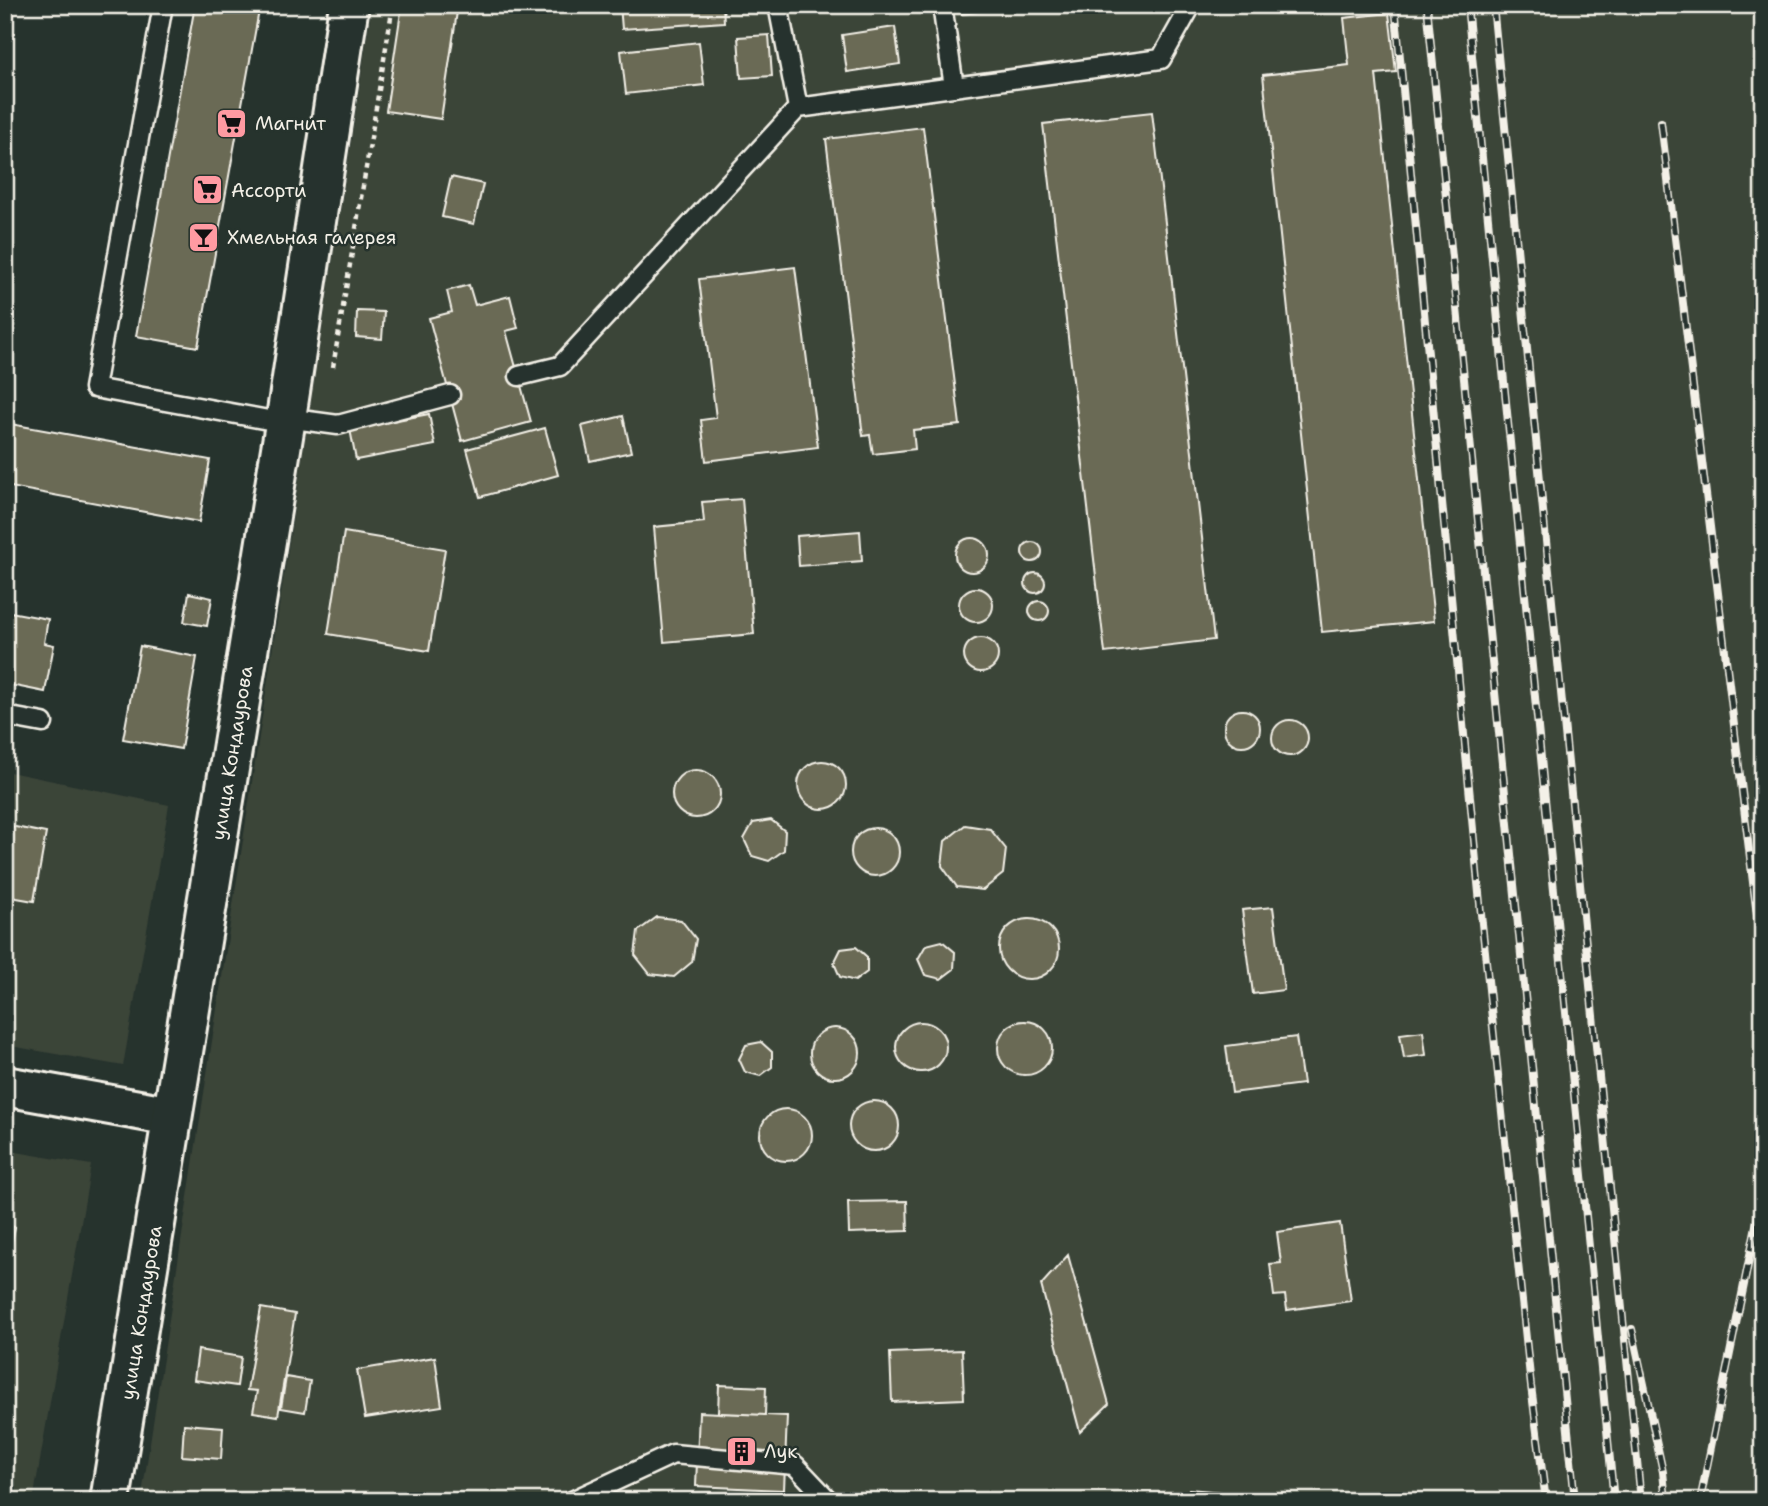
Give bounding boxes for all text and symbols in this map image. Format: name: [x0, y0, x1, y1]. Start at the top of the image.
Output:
supermarket icon: Магнит: [215, 106, 249, 140]
place label: Магнит: [255, 111, 326, 136]
supermarket icon: Ассорти: [191, 173, 225, 207]
place label: Ассорти: [231, 178, 307, 203]
bar icon: Хмельная галерея: [187, 220, 221, 254]
place label: Хмельная галерея: [227, 225, 396, 250]
street label: улица Кондаурова: [206, 664, 259, 842]
street label: улица Кондаурова: [115, 1223, 168, 1402]
building icon: Лук: [724, 1434, 758, 1468]
place label: Лук: [764, 1439, 797, 1464]

